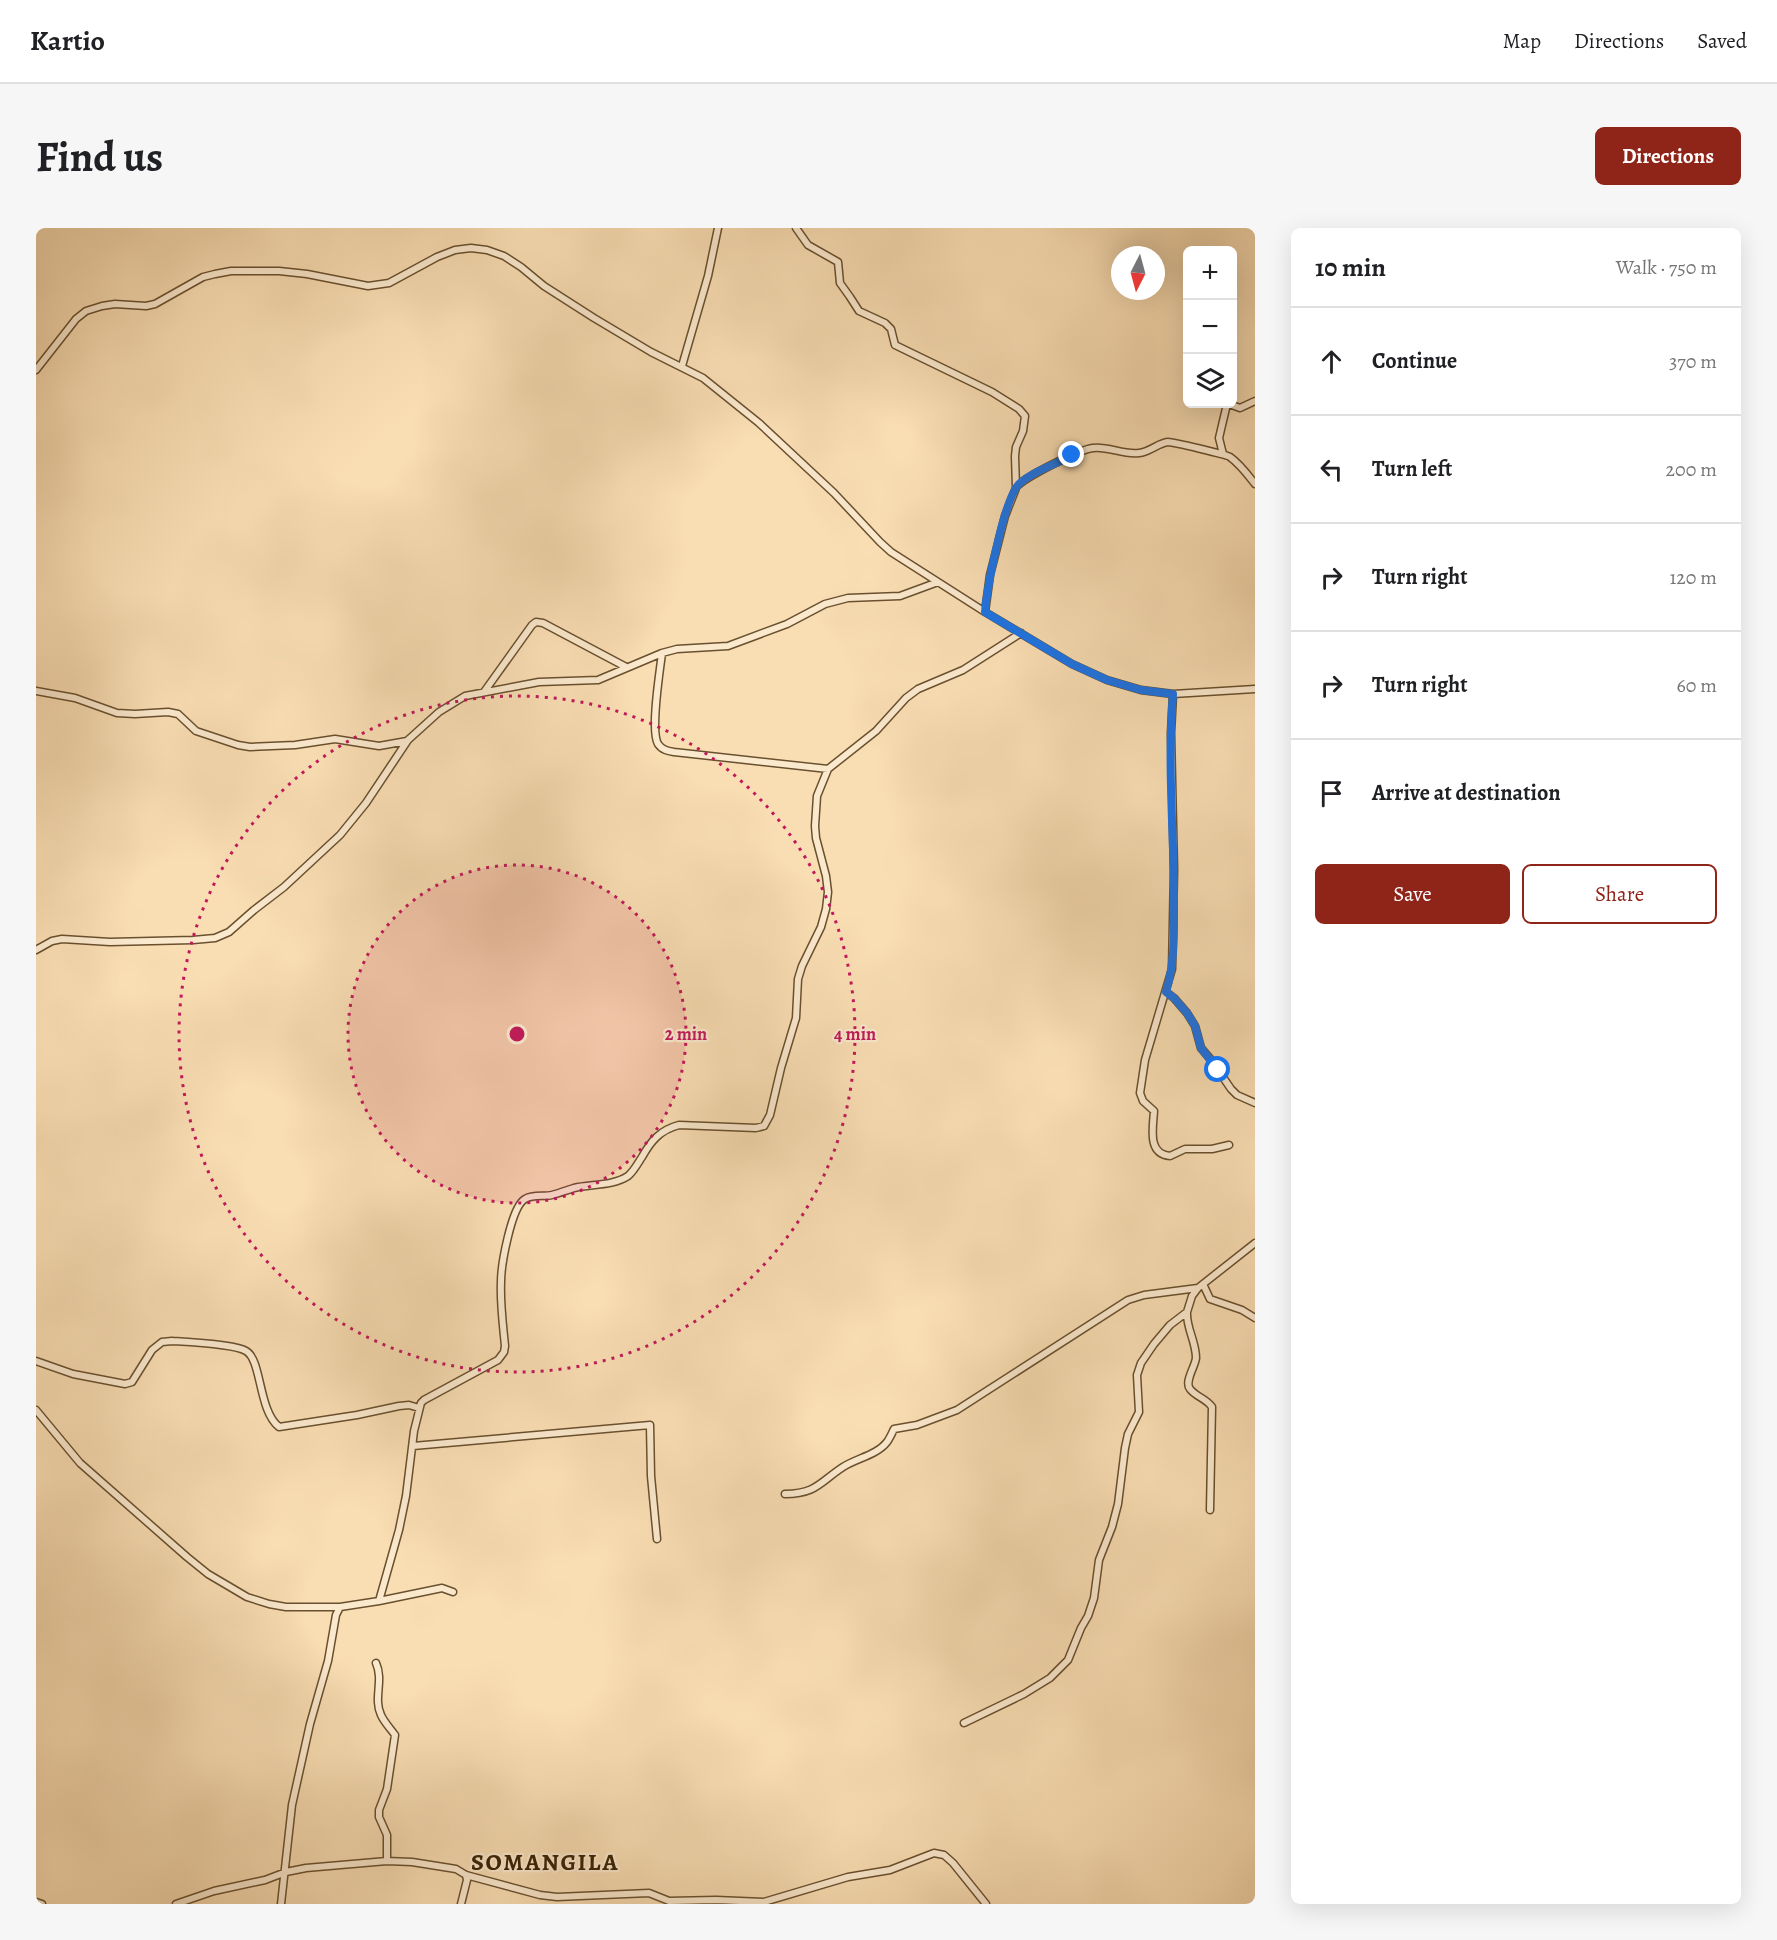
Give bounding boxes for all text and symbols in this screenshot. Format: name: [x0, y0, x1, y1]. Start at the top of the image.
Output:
text: Kartio: [30, 22, 105, 60]
text: Map: [1503, 27, 1541, 55]
text: Directions: [1574, 27, 1664, 55]
text: Saved: [1697, 27, 1747, 55]
button: Directions: [1595, 127, 1741, 185]
text: Find us: [36, 128, 163, 185]
north arrow: [1111, 246, 1165, 300]
map controls: [1183, 246, 1237, 408]
button: +: [1183, 246, 1237, 300]
text: 10 min: [1315, 250, 1386, 285]
text: Walk · 750 m: [1616, 254, 1717, 281]
button: −: [1183, 300, 1237, 354]
icon: ahead: [1315, 345, 1348, 378]
text: Continue: [1372, 346, 1457, 376]
text: 370 m: [1669, 348, 1717, 375]
button: layers: [1183, 354, 1237, 408]
route end: [1058, 441, 1084, 467]
icon: left: [1315, 453, 1348, 486]
text: Turn left: [1372, 454, 1452, 484]
text: 200 m: [1666, 456, 1717, 483]
icon: right: [1315, 561, 1348, 594]
text: Turn right: [1372, 562, 1468, 592]
text: 120 m: [1669, 564, 1717, 591]
icon: right: [1315, 669, 1348, 702]
text: Turn right: [1372, 670, 1468, 700]
text: 60 m: [1677, 672, 1717, 699]
icon: arrive: [1315, 777, 1348, 810]
text: Arrive at destination: [1372, 778, 1561, 808]
button: Save: [1315, 864, 1510, 924]
button: Share: [1522, 864, 1717, 924]
text: 2 min: [665, 1022, 707, 1046]
text: 4 min: [834, 1022, 876, 1046]
centre of rings: [507, 1024, 527, 1044]
route start: [1204, 1056, 1230, 1082]
district label: SOMANGILA: [471, 1846, 619, 1878]

